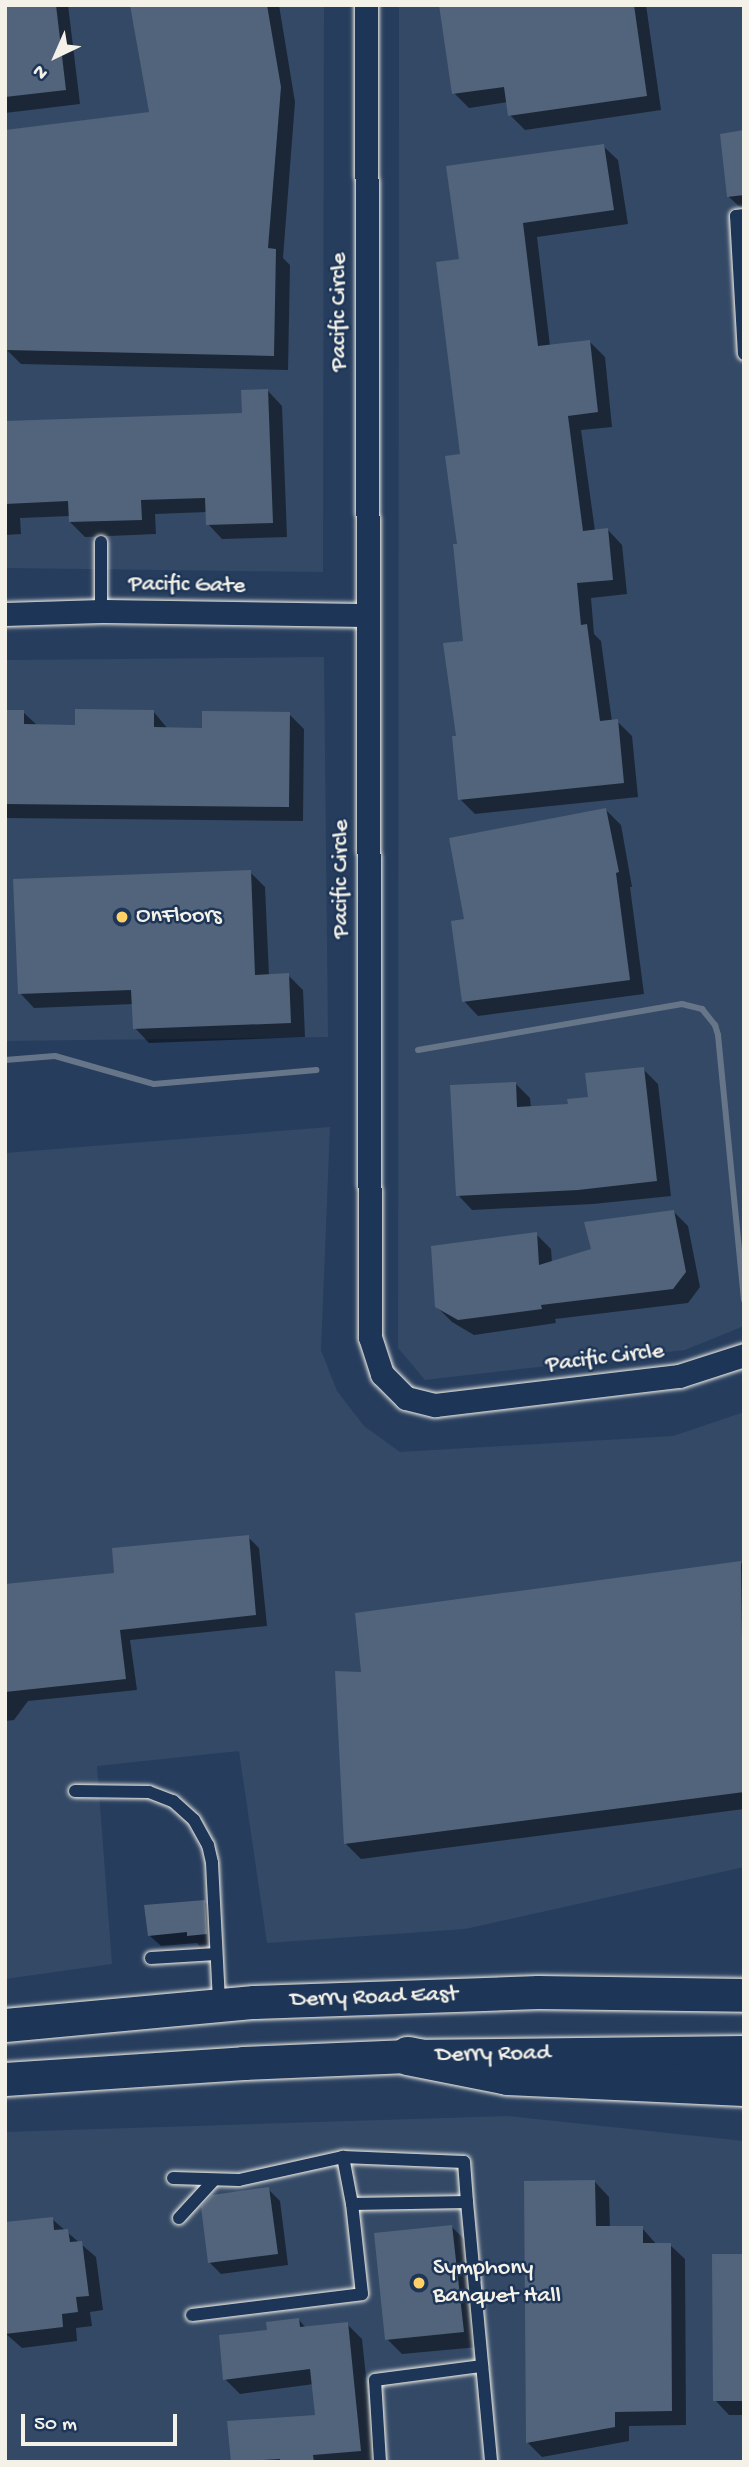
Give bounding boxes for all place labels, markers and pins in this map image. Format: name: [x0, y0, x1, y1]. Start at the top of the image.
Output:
place label: OnFloors: [136, 903, 222, 931]
marker: OnFloors: [114, 909, 130, 925]
place label: Symphony Banquet Hall: [433, 2255, 561, 2311]
marker: Symphony Banquet Hall: [411, 2275, 427, 2291]

